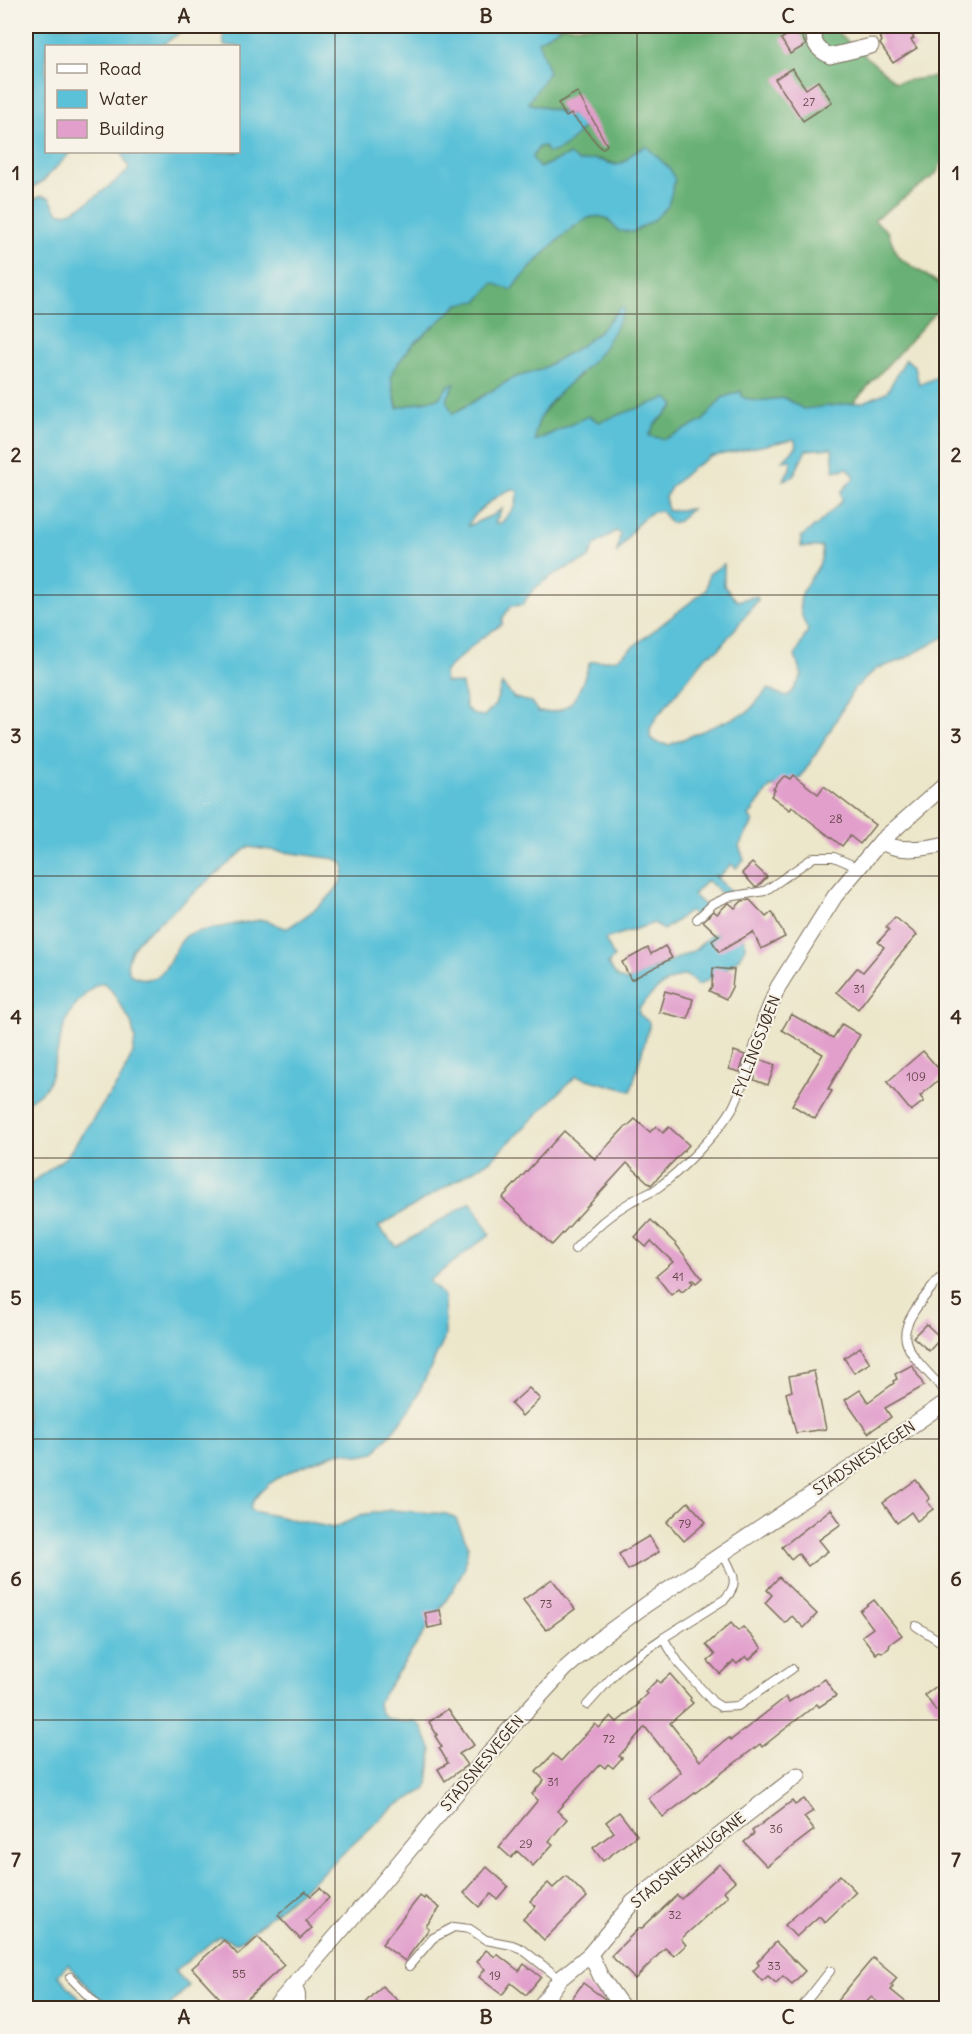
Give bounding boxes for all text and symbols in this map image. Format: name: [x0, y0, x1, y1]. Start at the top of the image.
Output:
text: A: [178, 3, 191, 28]
text: B: [479, 3, 493, 28]
text: C: [781, 3, 795, 28]
legend: [45, 45, 240, 153]
text: Road: [99, 57, 142, 80]
text: Water: [99, 87, 149, 110]
house number: 27: [803, 94, 815, 109]
text: Building: [99, 117, 164, 140]
text: 1: [12, 160, 20, 185]
text: 1: [952, 160, 960, 185]
text: 2: [11, 442, 22, 467]
text: 2: [951, 442, 962, 467]
text: 3: [10, 723, 22, 748]
text: 3: [950, 723, 962, 748]
house number: 28: [829, 811, 843, 826]
house number: 31: [853, 981, 865, 996]
street label: FYLLINGSJØEN: [728, 992, 784, 1100]
text: 4: [10, 1004, 22, 1029]
text: 4: [950, 1004, 962, 1029]
house number: 109: [906, 1069, 926, 1084]
house number: 41: [672, 1269, 684, 1284]
text: 5: [10, 1285, 22, 1310]
text: 5: [950, 1285, 962, 1310]
street label: STADSNESVEGEN: [809, 1417, 919, 1499]
house number: 79: [679, 1516, 691, 1531]
text: 6: [10, 1566, 22, 1591]
text: 6: [950, 1566, 962, 1591]
house number: 73: [540, 1596, 553, 1611]
street label: STADSNESVEGEN: [436, 1711, 528, 1815]
house number: 72: [603, 1731, 616, 1746]
house number: 31: [547, 1774, 559, 1789]
street label: STADSNESHAUGANE: [627, 1808, 749, 1912]
house number: 36: [769, 1821, 783, 1836]
house number: 29: [519, 1836, 533, 1851]
text: 7: [11, 1847, 21, 1872]
text: 7: [951, 1847, 961, 1872]
house number: 32: [668, 1907, 682, 1922]
house number: 33: [767, 1958, 781, 1973]
house number: 55: [232, 1966, 246, 1981]
house number: 19: [489, 1968, 501, 1983]
text: A: [178, 2004, 191, 2029]
text: B: [479, 2004, 493, 2029]
text: C: [781, 2004, 795, 2029]

